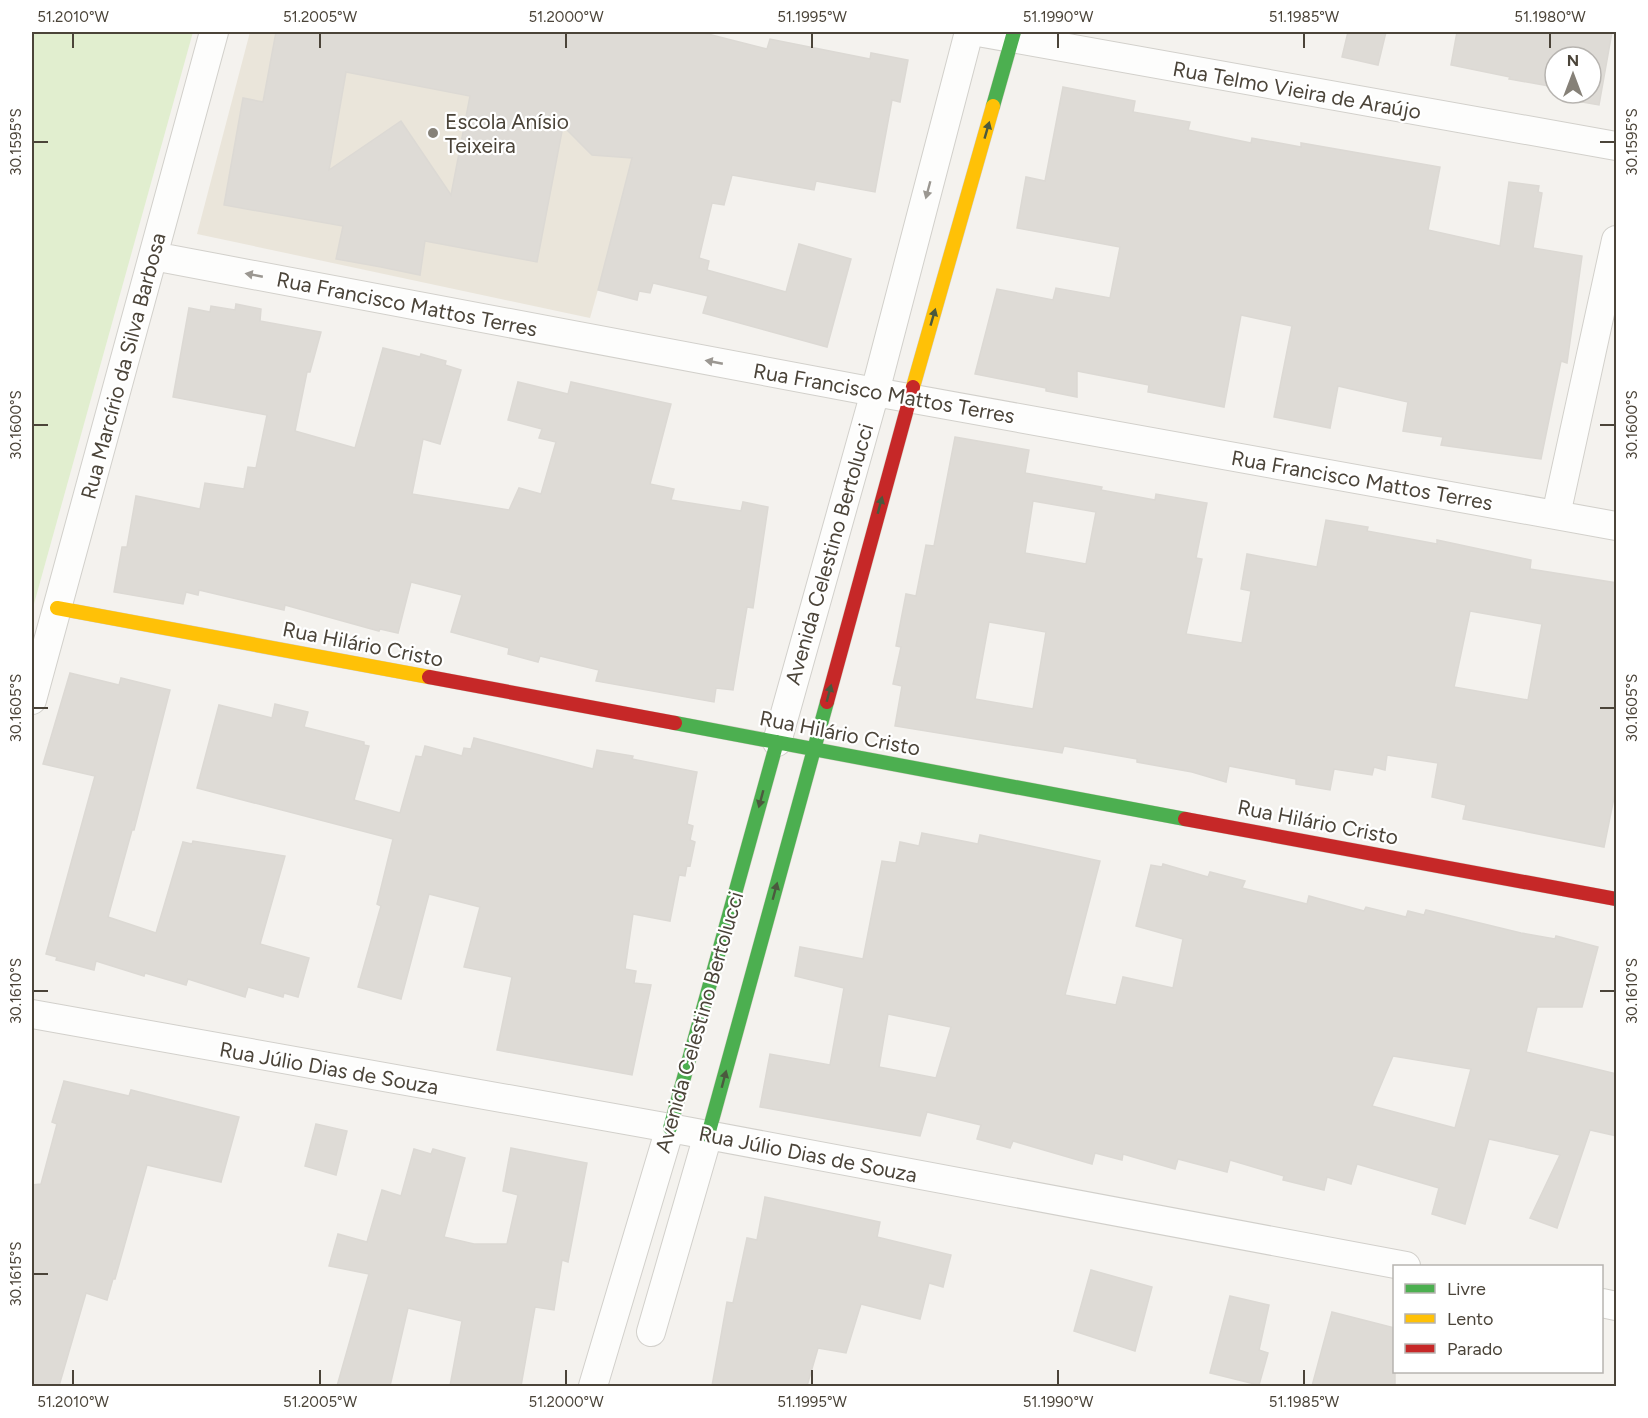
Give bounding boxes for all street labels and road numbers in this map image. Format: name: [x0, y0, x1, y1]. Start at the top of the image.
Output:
street label: Rua Telmo Vieira de Araújo: [1171, 56, 1423, 124]
street label: Rua Marcírio da Silva Barbosa: [75, 230, 171, 502]
street label: Rua Francisco Mattos Terres: [275, 266, 539, 342]
street label: Rua Francisco Mattos Terres: [751, 358, 1017, 428]
street label: Avenida Celestino Bertolucci: [780, 420, 878, 688]
street label: Rua Francisco Mattos Terres: [1229, 445, 1495, 515]
street label: Rua Hilário Cristo: [281, 616, 445, 672]
street label: Rua Hilário Cristo: [758, 705, 922, 761]
street label: Rua Hilário Cristo: [1236, 794, 1400, 850]
street label: Avenida Celestino Bertolucci: [650, 888, 748, 1156]
street label: Rua Júlio Dias de Souza: [218, 1036, 440, 1100]
street label: Rua Júlio Dias de Souza: [697, 1121, 919, 1187]

